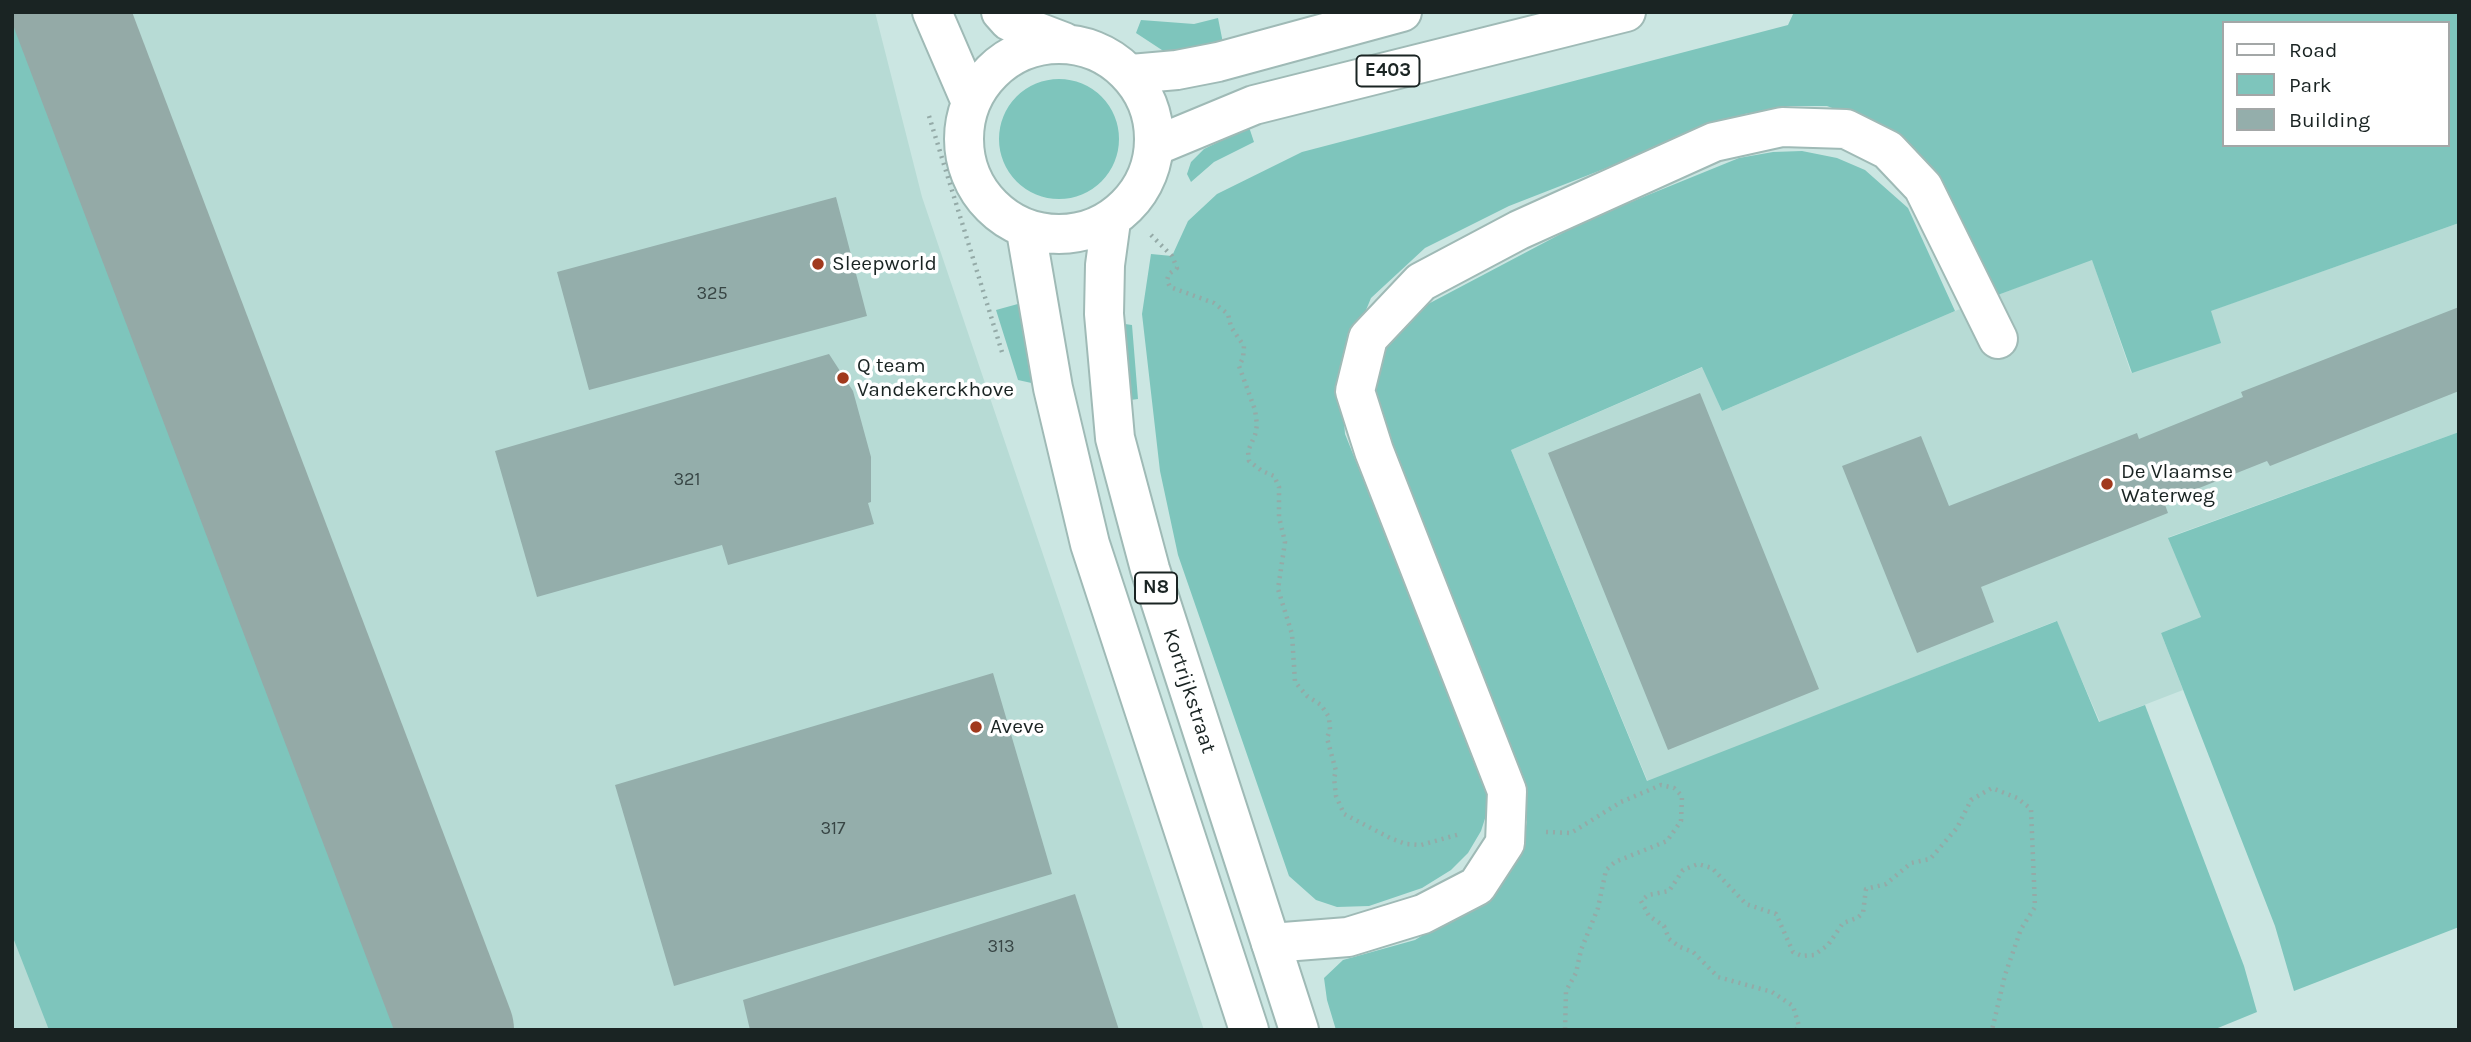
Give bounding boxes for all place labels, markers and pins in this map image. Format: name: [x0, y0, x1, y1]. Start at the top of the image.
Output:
place label: Sleepworld: [832, 251, 937, 277]
marker: Sleepworld: [810, 256, 826, 272]
place label: Q team Vandekerckhove: [857, 353, 1014, 403]
marker: Q team Vandekerckhove: [835, 370, 851, 386]
place label: De Vlaamse Waterweg: [2121, 459, 2233, 509]
marker: De Vlaamse Waterweg: [2099, 476, 2115, 492]
place label: Aveve: [990, 714, 1044, 740]
marker: Aveve: [968, 719, 984, 735]

